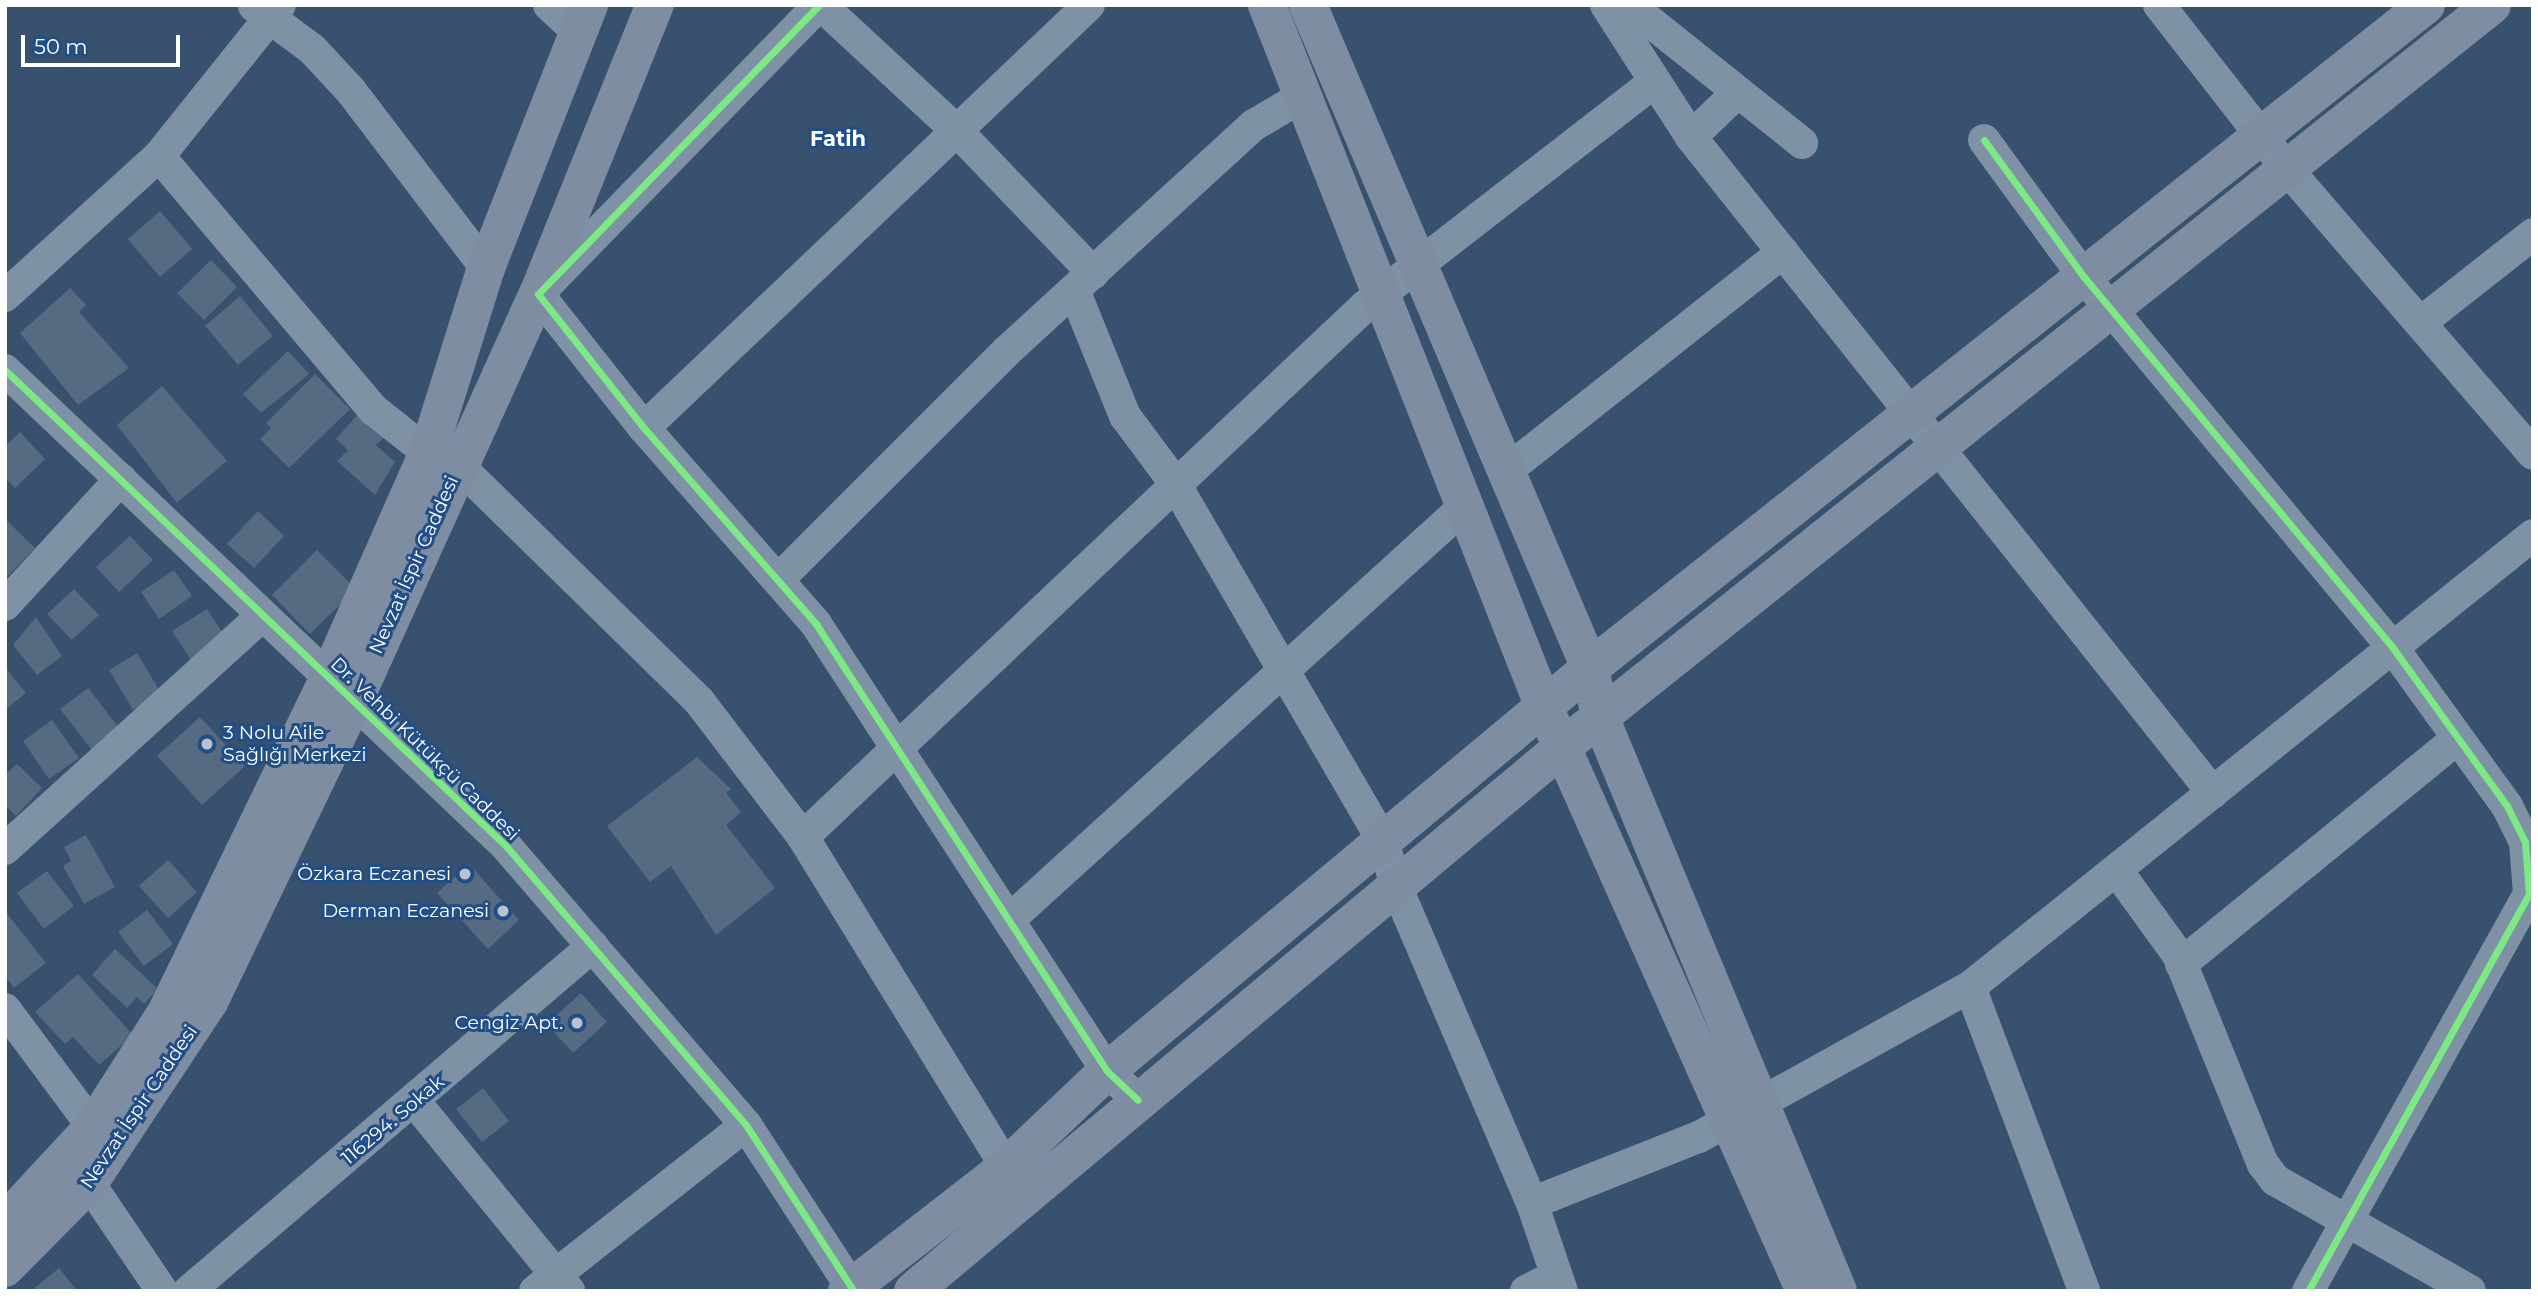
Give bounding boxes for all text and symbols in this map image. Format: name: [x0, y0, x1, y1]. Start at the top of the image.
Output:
scale bar: [24, 21, 184, 65]
text: 50 m: [34, 34, 88, 59]
district label: Fatih: [810, 126, 866, 152]
street label: Nevzat İspir Caddesi: [364, 473, 464, 657]
street label: Dr. Vehbi Kütükçü Caddesi: [326, 653, 524, 845]
place label: 3 Nolu Aile Sağlığı Merkezi: [223, 722, 366, 766]
marker: 3 Nolu Aile Sağlığı Merkezi: [197, 734, 217, 754]
place label: Özkara Eczanesi: [297, 863, 451, 885]
marker: Özkara Eczanesi: [457, 866, 473, 882]
place label: Derman Eczanesi: [322, 900, 489, 922]
marker: Derman Eczanesi: [495, 903, 511, 919]
place label: Cengiz Apt.: [454, 1012, 563, 1034]
marker: Cengiz Apt.: [569, 1015, 585, 1031]
street label: Nevzat İspir Caddesi: [76, 1021, 202, 1193]
street label: 116294. Sokak: [337, 1070, 449, 1170]

